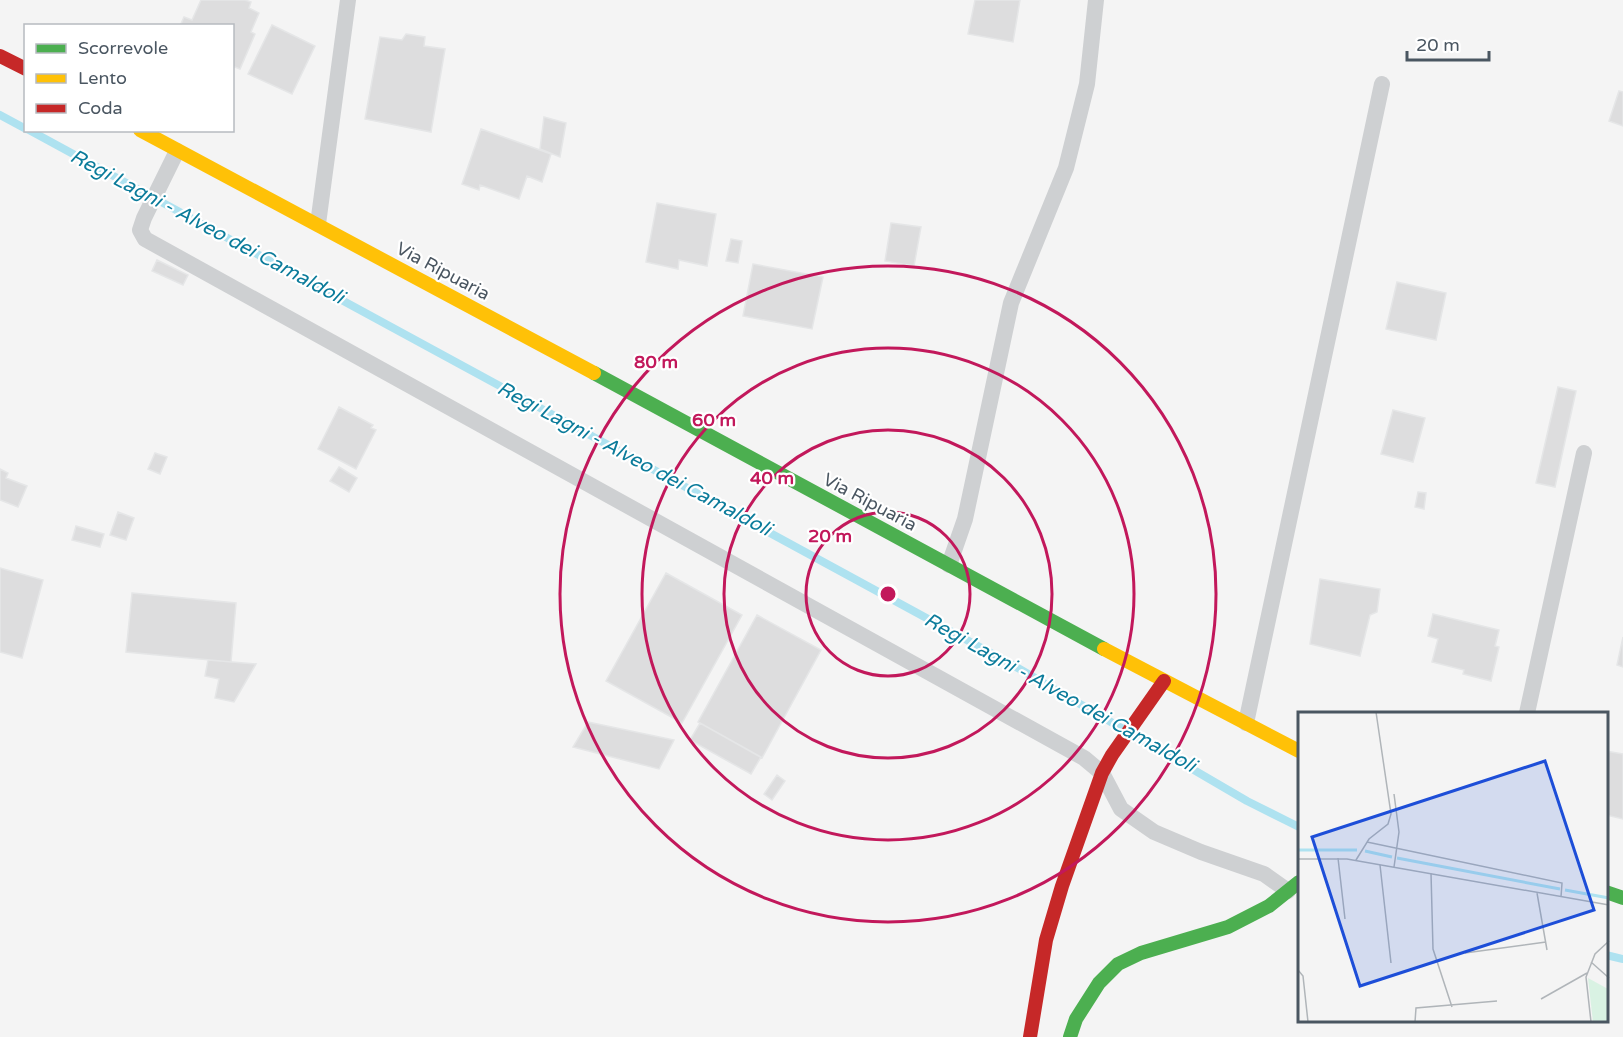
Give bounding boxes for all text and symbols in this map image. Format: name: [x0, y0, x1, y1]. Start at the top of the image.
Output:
legend: [24, 24, 234, 132]
scale bar: [1407, 24, 1490, 62]
text: 20 m: [1416, 34, 1460, 56]
text: Scorrevole: [78, 37, 168, 59]
text: Lento: [78, 67, 127, 89]
text: Coda: [78, 97, 123, 119]
water label: Regi Lagni - Alveo dei Camaldoli: [66, 144, 351, 311]
street label: Via Ripuaria: [392, 237, 494, 305]
text: 80 m: [634, 351, 678, 373]
water label: Regi Lagni - Alveo dei Camaldoli: [493, 376, 778, 543]
text: 60 m: [692, 409, 736, 431]
text: 40 m: [750, 467, 794, 489]
street label: Via Ripuaria: [819, 468, 921, 536]
text: 20 m: [808, 525, 852, 547]
centre of rings: [878, 584, 898, 604]
water label: Regi Lagni - Alveo dei Camaldoli: [920, 608, 1203, 779]
inset map: [1298, 712, 1608, 1022]

